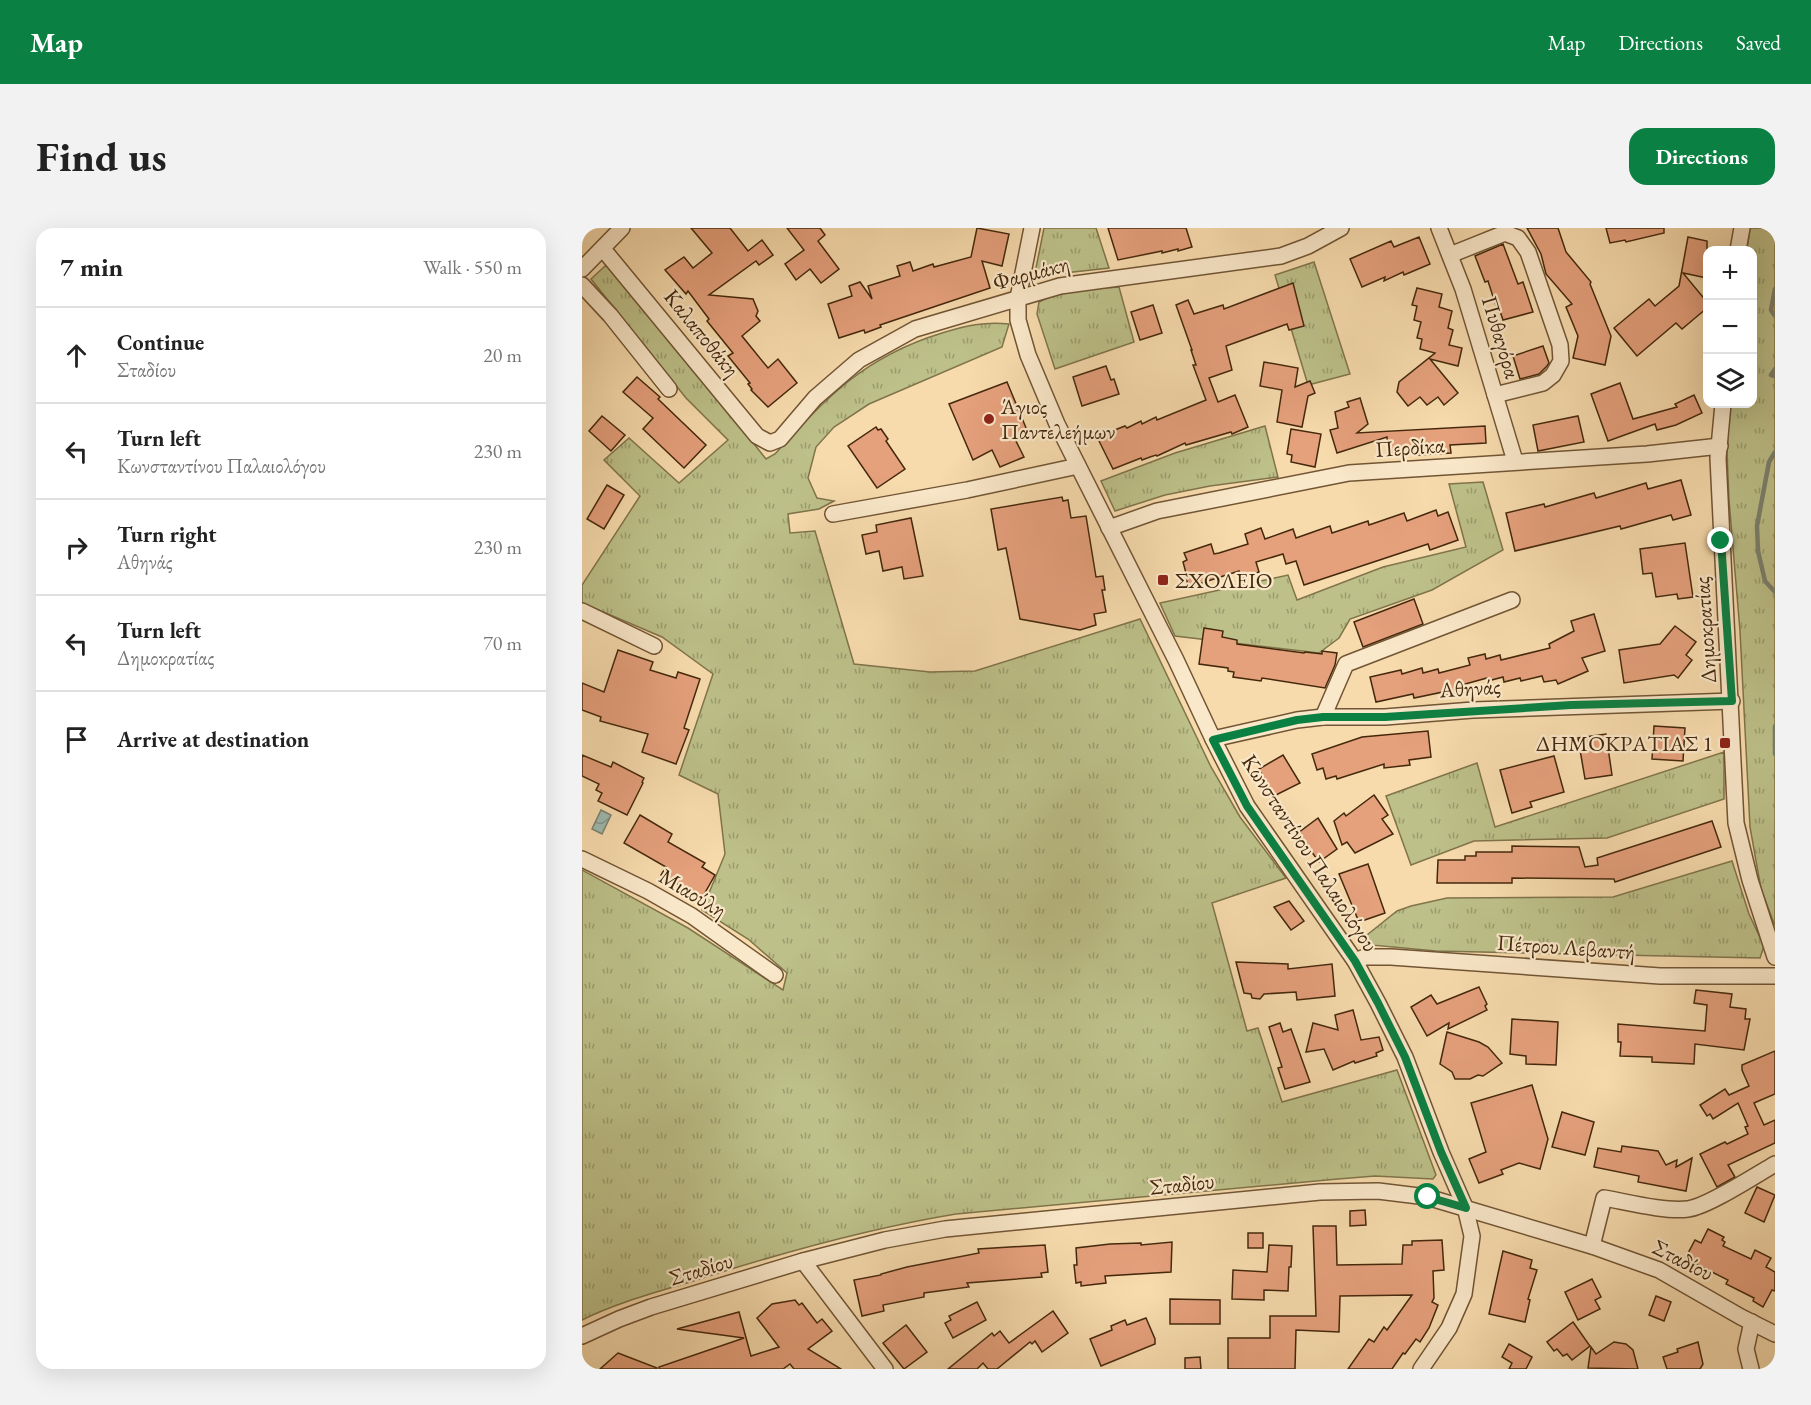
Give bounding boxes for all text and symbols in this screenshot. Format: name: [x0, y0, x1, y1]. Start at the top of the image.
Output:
text: Map: [30, 24, 83, 60]
text: Map: [1548, 29, 1585, 56]
text: Directions: [1618, 29, 1703, 56]
text: Saved: [1736, 29, 1781, 56]
button: Directions: [1629, 128, 1775, 185]
text: Find us: [36, 129, 167, 184]
map controls: [1703, 246, 1757, 408]
button: +: [1703, 246, 1757, 300]
street label: Φαρμάκη: [990, 249, 1072, 297]
text: 7 min: [60, 250, 123, 284]
text: Walk · 550 m: [423, 254, 522, 280]
street label: Καλαποθάκη: [658, 283, 746, 383]
street label: Πυθαγόρα: [1475, 292, 1528, 383]
button: −: [1703, 300, 1757, 354]
text: Continue: [117, 328, 204, 357]
icon: ahead: [60, 339, 93, 372]
text: 20 m: [483, 342, 522, 368]
button: layers: [1703, 354, 1757, 408]
text: Σταδίου: [117, 357, 176, 383]
place label: Άγιος Παντελεήμων: [1000, 392, 1115, 446]
marker: Άγιος Παντελεήμων: [982, 412, 996, 426]
text: Turn left: [117, 424, 201, 453]
street label: Περδίκα: [1374, 430, 1447, 464]
icon: left: [60, 435, 93, 468]
text: 230 m: [474, 438, 522, 464]
text: Κωνσταντίνου Παλαιολόγου: [117, 453, 326, 479]
text: Turn right: [117, 520, 216, 549]
route end: [1707, 527, 1733, 553]
icon: right: [60, 531, 93, 564]
text: 230 m: [474, 534, 522, 560]
text: Αθηνάς: [117, 549, 173, 575]
place label: ΣΧΟΛΕΙΟ: [1175, 566, 1273, 595]
marker: ΣΧΟΛΕΙΟ: [1156, 573, 1170, 587]
street label: Δημοκρατίας: [1687, 576, 1723, 684]
text: Turn left: [117, 616, 201, 645]
icon: left: [60, 627, 93, 660]
text: 70 m: [483, 630, 522, 656]
text: Δημοκρατίας: [117, 645, 214, 671]
street label: Αθηνάς: [1437, 671, 1502, 705]
icon: arrive: [60, 723, 93, 756]
text: Arrive at destination: [117, 725, 309, 754]
place label: ΔΗΜΟΚΡΑΤΙΑΣ 1: [1536, 729, 1713, 758]
marker: ΔΗΜΟΚΡΑΤΙΑΣ 1: [1718, 736, 1732, 750]
street label: Κωνσταντίνου Παλαιολόγου: [1235, 749, 1385, 957]
street label: Μιαούλη: [654, 862, 732, 924]
street label: Πέτρου Λεβαντή: [1496, 928, 1636, 966]
street label: Σταδίου: [1148, 1166, 1216, 1202]
route start: [1414, 1183, 1440, 1209]
street label: Σταδίου: [1647, 1232, 1719, 1288]
street label: Σταδίου: [666, 1246, 736, 1292]

